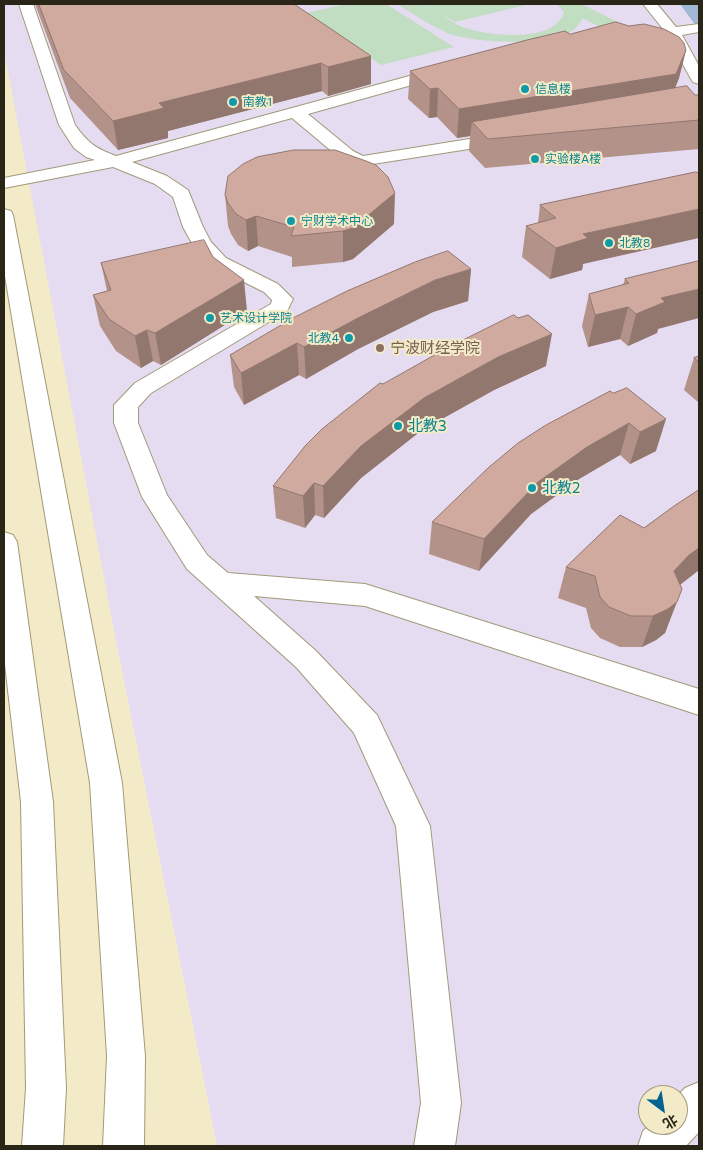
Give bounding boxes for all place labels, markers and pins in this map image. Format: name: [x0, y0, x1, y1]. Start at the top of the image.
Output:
place label: 信息楼: [535, 82, 571, 96]
marker: 信息楼: [519, 83, 531, 95]
place label: 南教1: [243, 95, 272, 109]
marker: 南教1: [227, 96, 239, 108]
place label: 实验楼A楼: [545, 152, 601, 166]
marker: 实验楼A楼: [529, 153, 541, 165]
place label: 宁财学术中心: [301, 214, 373, 228]
marker: 宁财学术中心: [285, 215, 297, 227]
place label: 北教8: [619, 236, 650, 250]
marker: 北教8: [603, 237, 615, 249]
place label: 艺术设计学院: [220, 311, 292, 325]
marker: 艺术设计学院: [204, 312, 216, 324]
place label: 北教4: [308, 331, 339, 345]
marker: 北教4: [343, 332, 355, 344]
place label: 宁波财经学院: [390, 339, 480, 357]
marker: 宁波财经学院: [374, 342, 386, 354]
place label: 北教3: [408, 417, 447, 435]
marker: 北教3: [392, 420, 404, 432]
place label: 北教2: [542, 479, 580, 497]
marker: 北教2: [526, 482, 538, 494]

